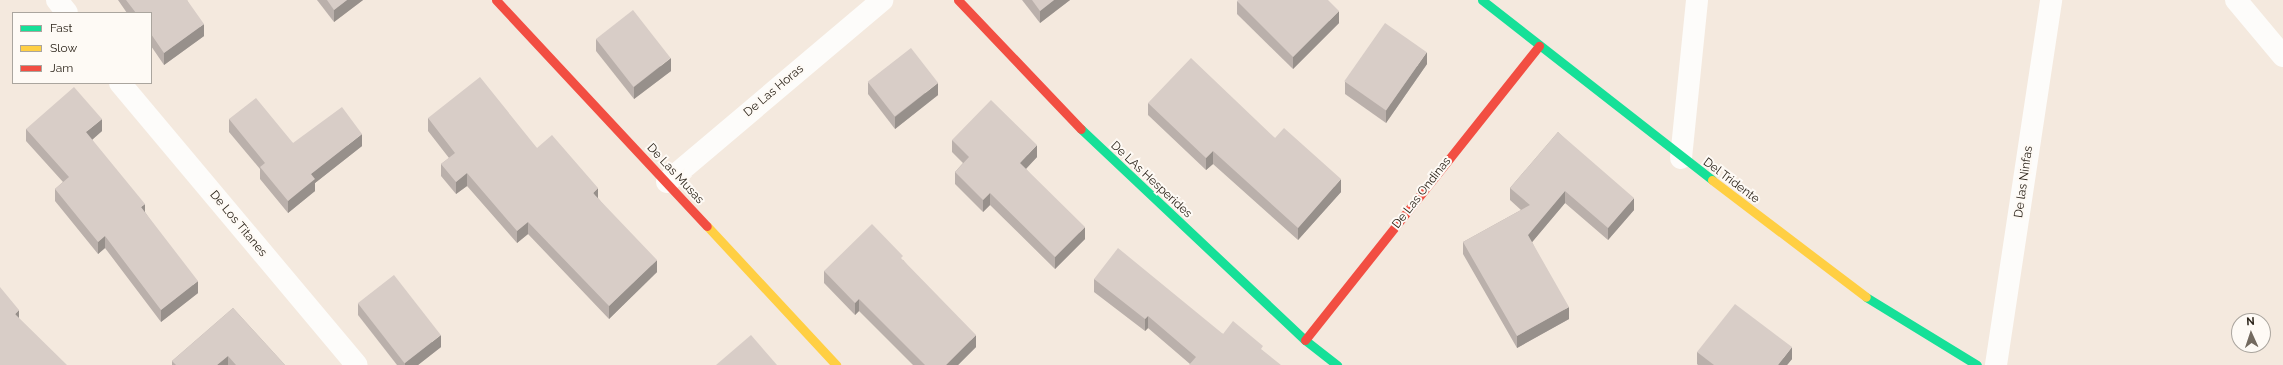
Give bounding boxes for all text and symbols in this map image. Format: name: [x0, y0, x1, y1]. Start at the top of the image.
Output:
legend: [12, 12, 152, 84]
text: Fast: [50, 21, 73, 35]
text: Slow: [50, 41, 77, 55]
text: Jam: [50, 61, 73, 75]
street label: De Las Horas: [741, 62, 807, 120]
street label: De LAs Hesperides: [1107, 139, 1195, 221]
street label: De Las Musas: [644, 141, 706, 207]
street label: De las Ninfas: [2012, 145, 2036, 219]
street label: De Las Ondinas: [1390, 155, 1454, 231]
street label: Del Tridente: [1700, 155, 1762, 207]
street label: De Los Titanes: [206, 188, 270, 260]
north arrow: [2231, 313, 2271, 353]
text: N: [2246, 315, 2255, 328]

